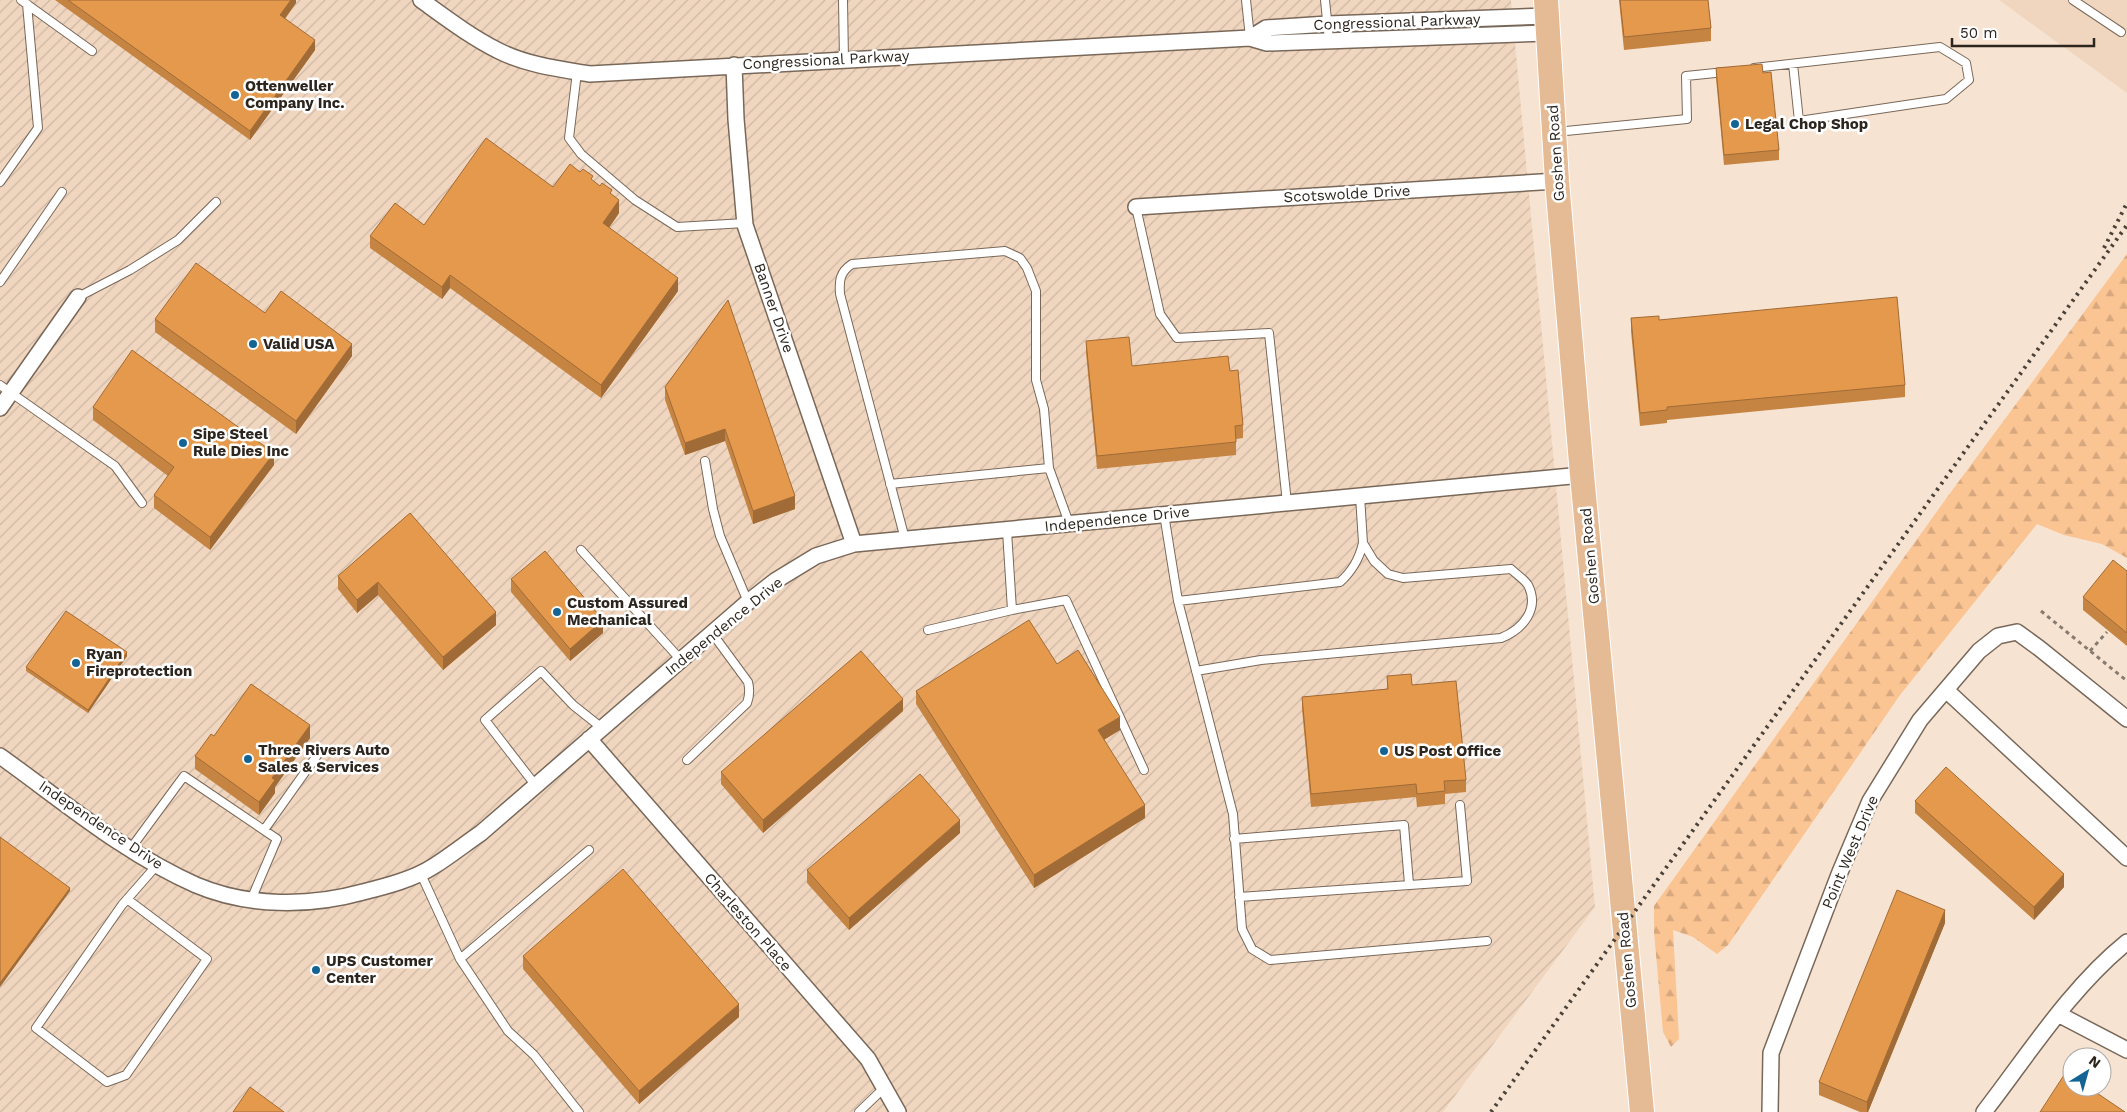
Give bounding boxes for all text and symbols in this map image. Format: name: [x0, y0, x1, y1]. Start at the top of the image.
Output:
street label: Congressional Parkway: [1313, 10, 1481, 34]
scale bar: [1952, 15, 2094, 47]
text: 50 m: [1960, 24, 1997, 42]
street label: Congressional Parkway: [742, 47, 910, 73]
place label: Ottenweller Company Inc.: [245, 77, 345, 112]
marker: Ottenweller Company Inc.: [229, 89, 241, 101]
street label: Goshen Road: [1544, 104, 1568, 202]
place label: Legal Chop Shop: [1745, 115, 1868, 133]
marker: Legal Chop Shop: [1729, 118, 1741, 130]
street label: Scotswolde Drive: [1283, 182, 1411, 206]
street label: Banner Drive: [750, 261, 798, 355]
place label: Valid USA: [263, 335, 335, 353]
marker: Valid USA: [247, 338, 259, 350]
place label: Sipe Steel Rule Dies Inc: [193, 425, 290, 460]
marker: Sipe Steel Rule Dies Inc: [177, 437, 189, 449]
street label: Independence Drive: [1044, 502, 1190, 536]
street label: Goshen Road: [1577, 507, 1603, 605]
street label: Independence Drive: [662, 573, 786, 679]
place label: Custom Assured Mechanical: [567, 594, 688, 629]
marker: Custom Assured Mechanical: [551, 606, 563, 618]
place label: Ryan Fireprotection: [86, 645, 192, 680]
marker: Ryan Fireprotection: [70, 657, 82, 669]
place label: Three Rivers Auto Sales & Services: [258, 741, 390, 776]
place label: US Post Office: [1394, 742, 1501, 760]
marker: US Post Office: [1378, 745, 1390, 757]
marker: Three Rivers Auto Sales & Services: [242, 753, 254, 765]
street label: Independence Drive: [35, 777, 167, 873]
street label: Point West Drive: [1818, 793, 1882, 911]
street label: Charleston Place: [700, 869, 796, 975]
street label: Goshen Road: [1614, 911, 1640, 1009]
place label: UPS Customer Center: [326, 952, 433, 987]
marker: UPS Customer Center: [310, 964, 322, 976]
north arrow: [2062, 1047, 2112, 1097]
text: N: [2086, 1052, 2104, 1071]

